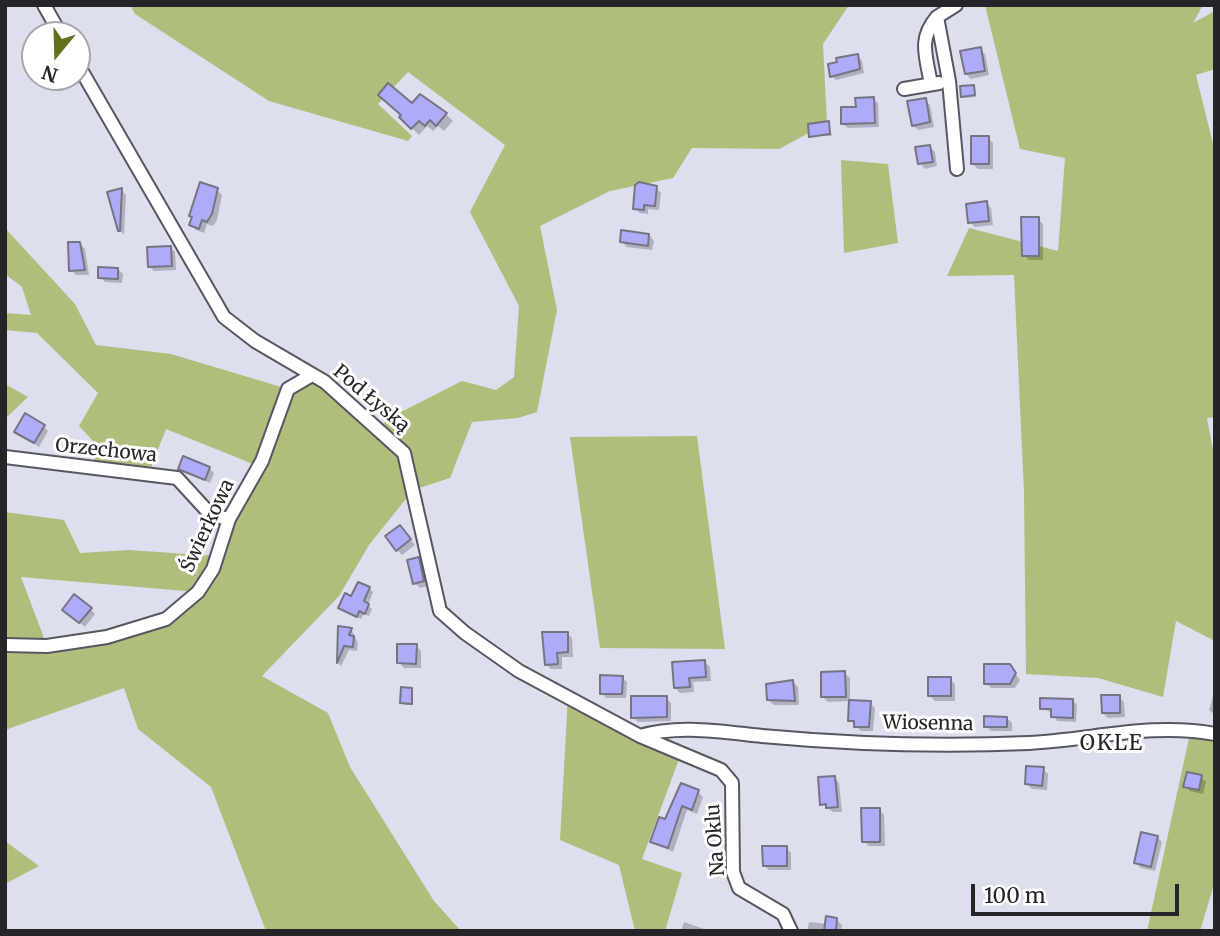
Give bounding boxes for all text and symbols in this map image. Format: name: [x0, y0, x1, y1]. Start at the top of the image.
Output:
north arrow: [21, 21, 91, 91]
text: N: [39, 60, 61, 88]
street label: Pod Łyską: [328, 361, 414, 437]
street label: Orzechowa: [54, 434, 158, 468]
street label: Świerkowa: [177, 476, 239, 576]
street label: Wiosenna: [882, 712, 974, 736]
district label: OKLE: [1080, 731, 1144, 757]
street label: Na Oklu: [702, 803, 730, 877]
scale bar: [975, 870, 1183, 914]
text: 100 m: [984, 882, 1046, 909]

